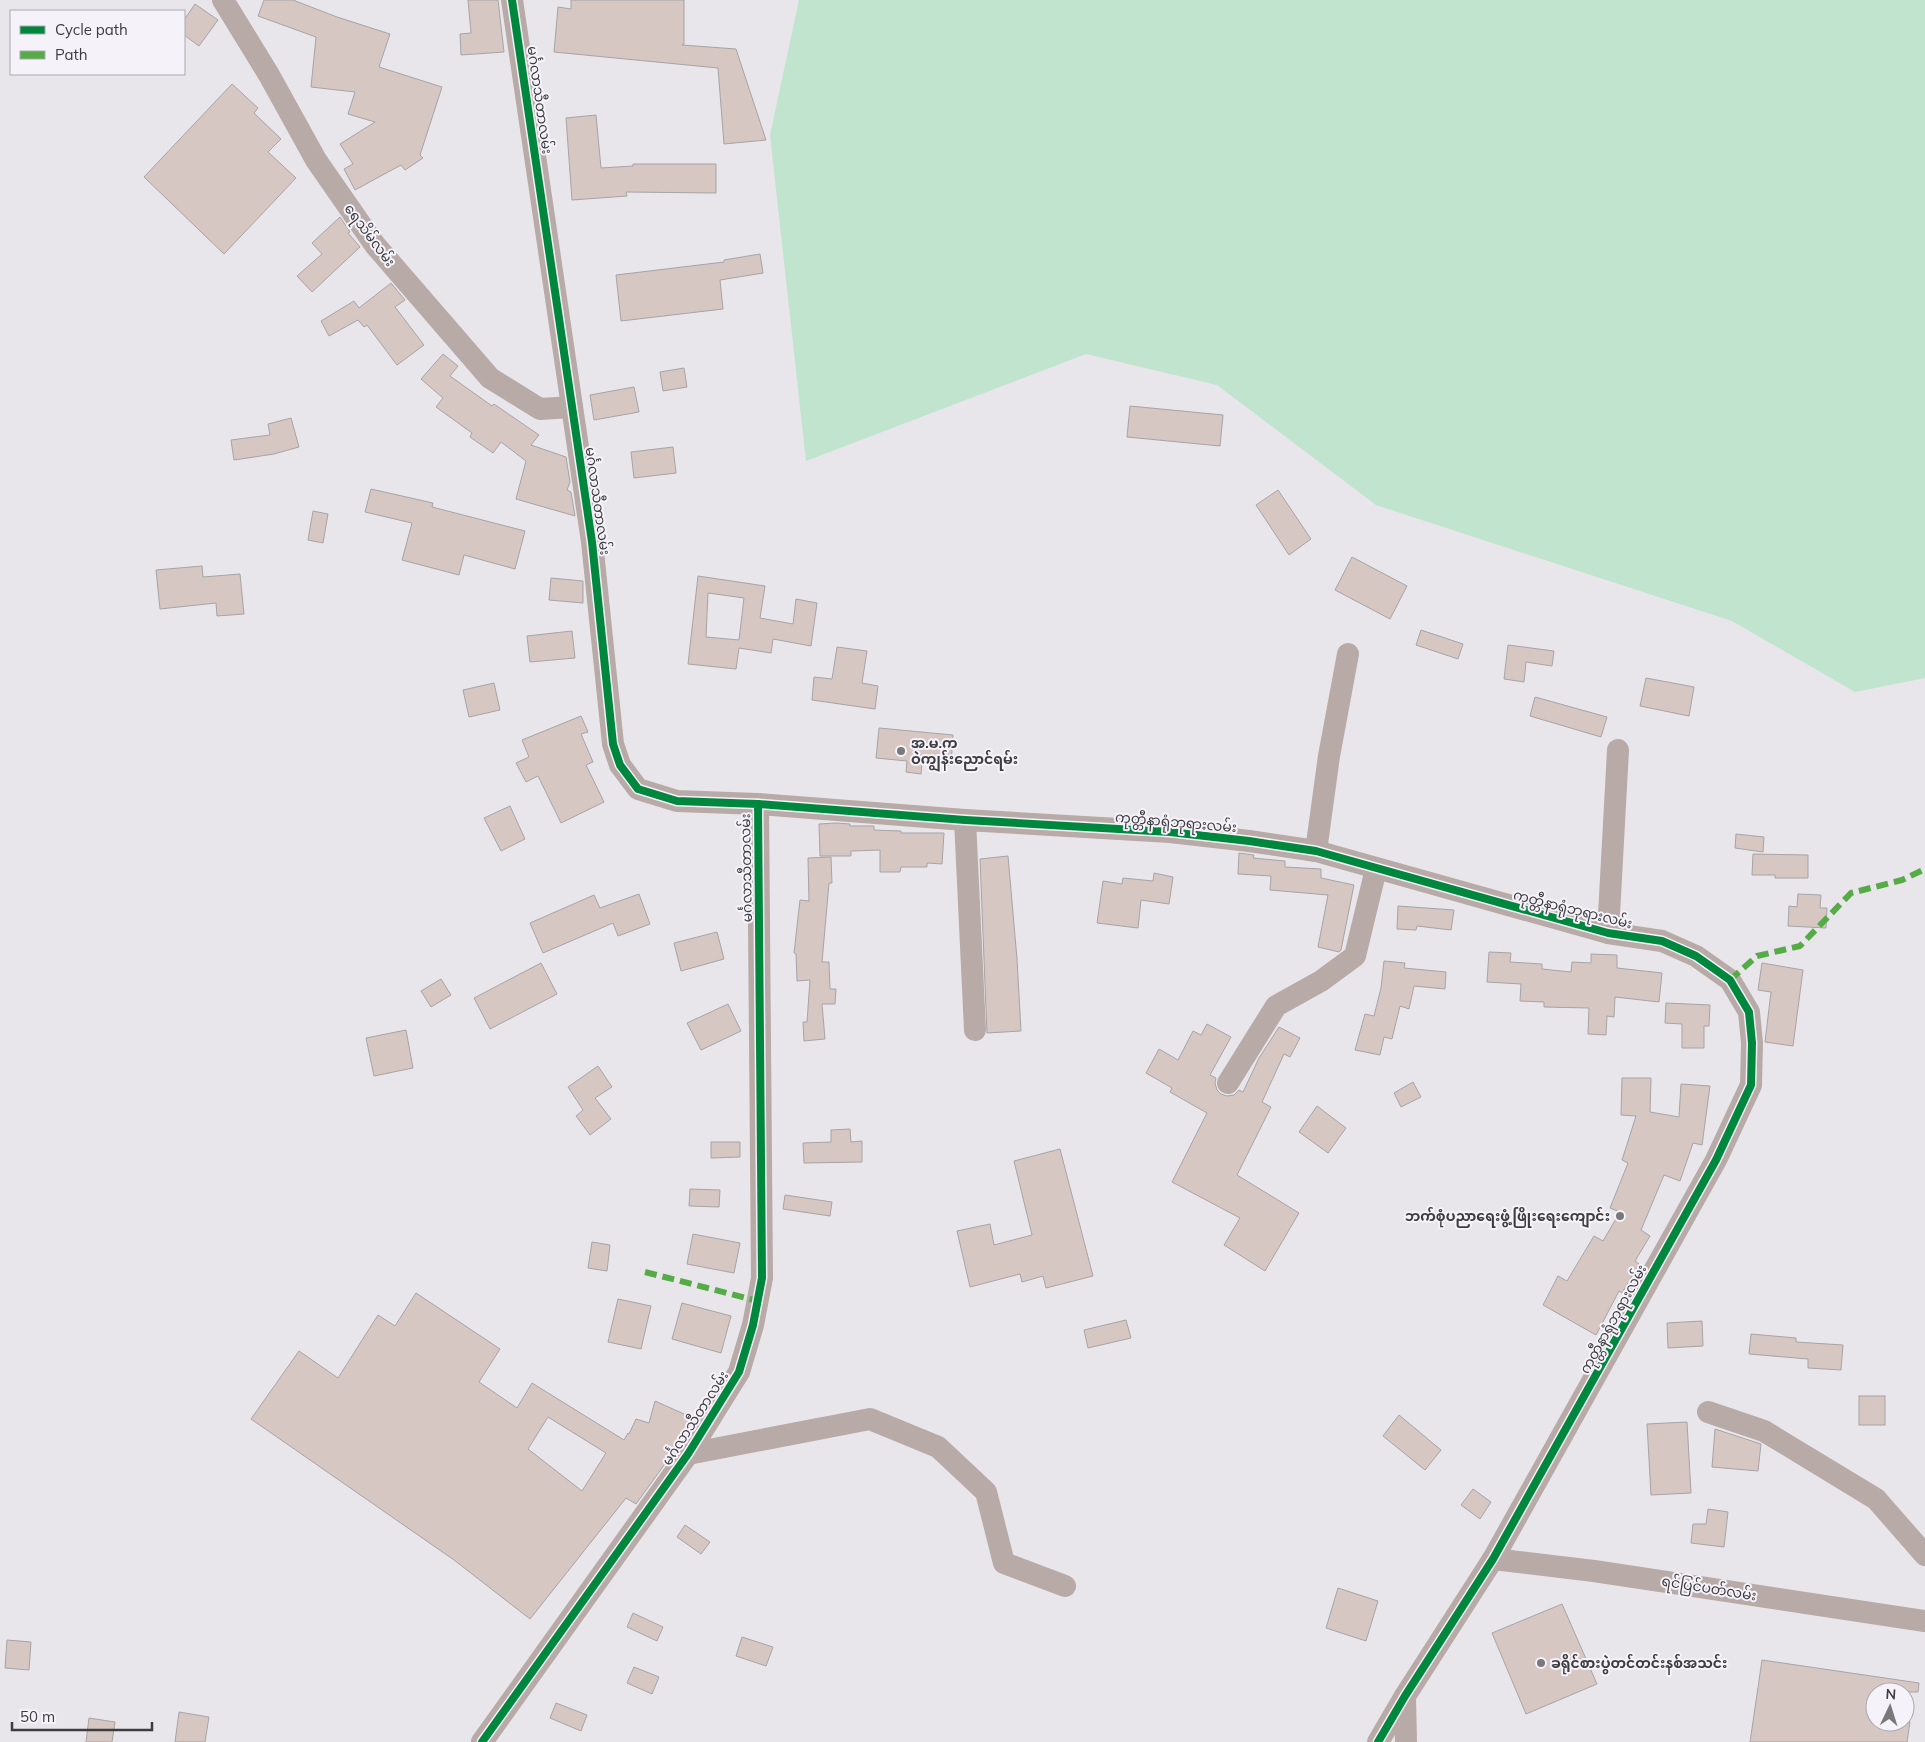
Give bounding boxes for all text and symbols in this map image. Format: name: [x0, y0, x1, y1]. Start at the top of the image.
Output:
legend: [10, 10, 185, 75]
text: Cycle path: [55, 20, 128, 39]
text: Path: [55, 45, 87, 64]
street label: မင်္ဂလာသီတာလမ်း: [524, 45, 557, 155]
street label: ရေသိမ်လမ်း: [338, 200, 400, 272]
street label: မင်္ဂလာသီတာလမ်း: [582, 446, 615, 556]
place label: အ.မ.က ဝဲကျွန်းညောင်ရမ်း: [911, 734, 1018, 772]
marker: အ.မ.က ဝဲကျွန်းညောင်ရမ်း: [895, 745, 907, 757]
street label: ကုတ္တီနာရုံဘုရားလမ်း: [1114, 807, 1238, 839]
street label: မင်္ဂလာသီတာလမ်း: [735, 813, 756, 923]
street label: ကုတ္တီနာရုံဘုရားလမ်း: [1511, 885, 1635, 935]
place label: ဘက်စုံပညာရေးဖွံ့ဖြိုးရေးကျောင်း: [1405, 1206, 1610, 1228]
marker: ဘက်စုံပညာရေးဖွံ့ဖြိုးရေးကျောင်း: [1614, 1210, 1626, 1222]
street label: ကုတ္တီနာရုံဘုရားလမ်း: [1575, 1261, 1653, 1378]
street label: မင်္ဂလာသီတာလမ်း: [657, 1367, 732, 1469]
street label: ရင်ပြင်ပတ်လမ်း: [1660, 1571, 1758, 1607]
place label: ခရိုင်စားပွဲတင်တင်းနစ်အသင်း: [1551, 1653, 1727, 1675]
marker: ခရိုင်စားပွဲတင်တင်းနစ်အသင်း: [1535, 1657, 1547, 1669]
north arrow: [1865, 1682, 1915, 1732]
text: N: [1885, 1685, 1897, 1703]
scale bar: [12, 1700, 152, 1732]
text: 50 m: [20, 1707, 55, 1726]

